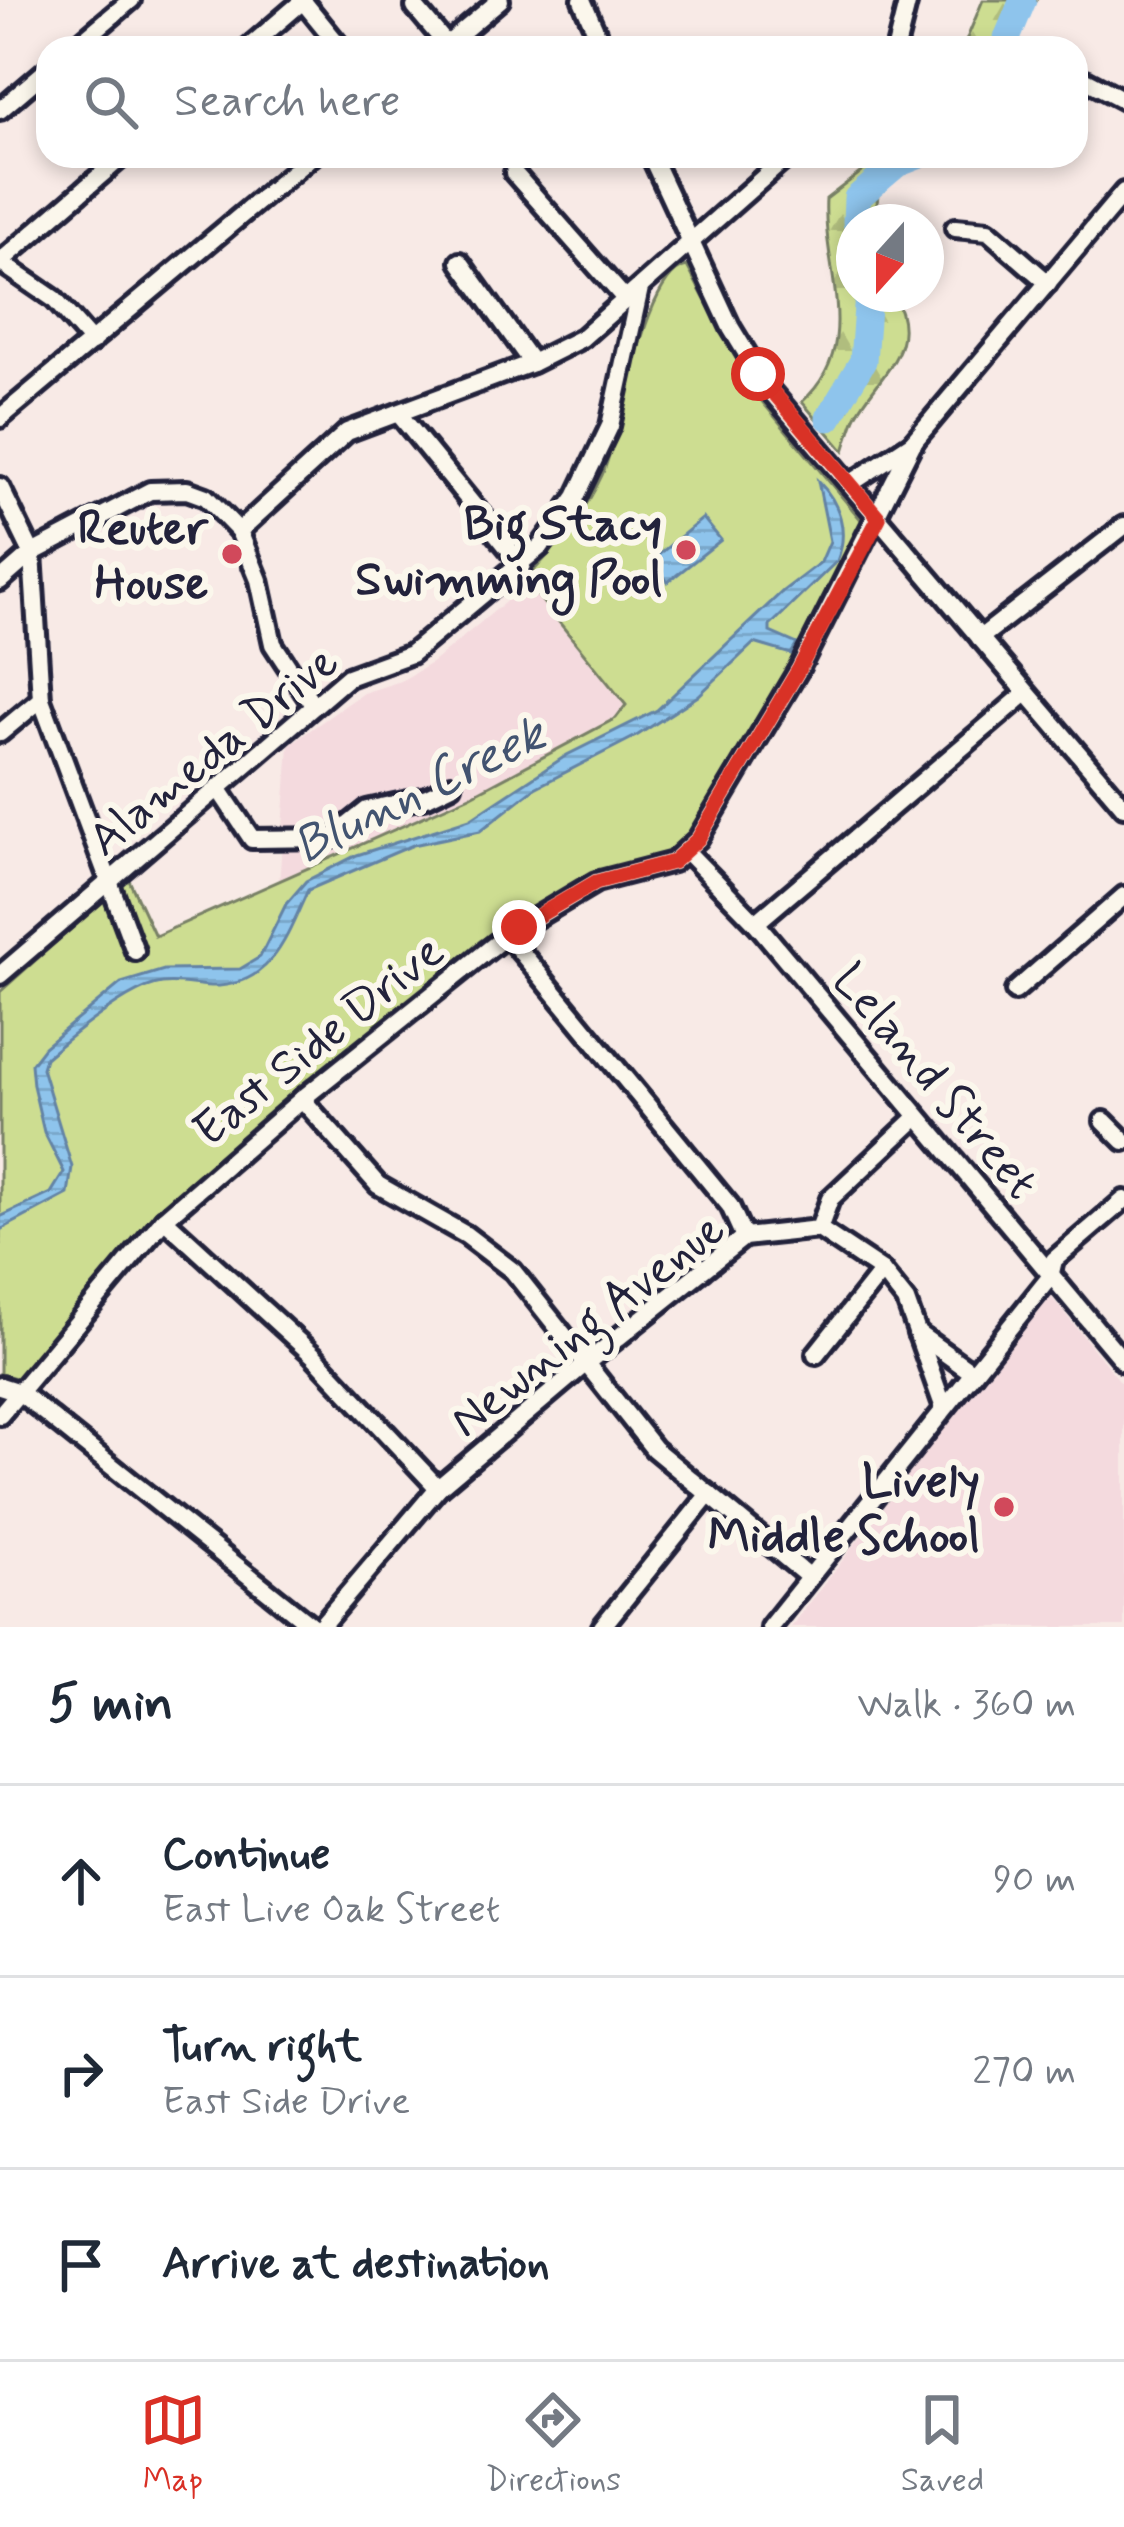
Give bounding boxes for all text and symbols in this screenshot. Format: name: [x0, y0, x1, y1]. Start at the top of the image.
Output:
search box: [36, 36, 1088, 168]
icon: search: [78, 69, 144, 135]
text: Search here: [174, 73, 401, 132]
north arrow: [836, 204, 944, 312]
route start: [731, 347, 785, 401]
place label: Big Stacy Swimming Pool: [355, 494, 662, 616]
place label: Reuter House: [78, 498, 210, 616]
marker: Big Stacy Swimming Pool: [673, 537, 699, 563]
marker: Reuter House: [219, 541, 245, 567]
street label: Alameda Drive: [76, 631, 352, 872]
water label: Blunn Creek: [283, 701, 559, 881]
route end: [492, 900, 546, 954]
street label: East Side Drive: [181, 921, 458, 1162]
street label: Leland Street: [817, 951, 1052, 1214]
street label: Newning Avenue: [438, 1199, 742, 1457]
place label: Lively Middle School: [708, 1451, 980, 1569]
marker: Lively Middle School: [991, 1494, 1017, 1520]
text: 5 min: [48, 1672, 173, 1738]
text: Walk · 360 m: [858, 1680, 1076, 1731]
text: Continue: [162, 1826, 330, 1885]
icon: ahead: [48, 1848, 114, 1914]
text: 90 m: [993, 1855, 1076, 1906]
text: East Live Oak Street: [162, 1885, 500, 1936]
text: Turn right: [162, 2018, 362, 2077]
icon: right: [48, 2040, 114, 2106]
text: 270 m: [972, 2047, 1076, 2098]
text: East Side Drive: [162, 2077, 410, 2128]
icon: arrive: [48, 2232, 114, 2298]
text: Arrive at destination: [162, 2235, 550, 2294]
tab: Map: [140, 2387, 206, 2503]
tab: Directions: [485, 2387, 621, 2503]
tab: Saved: [901, 2387, 984, 2503]

